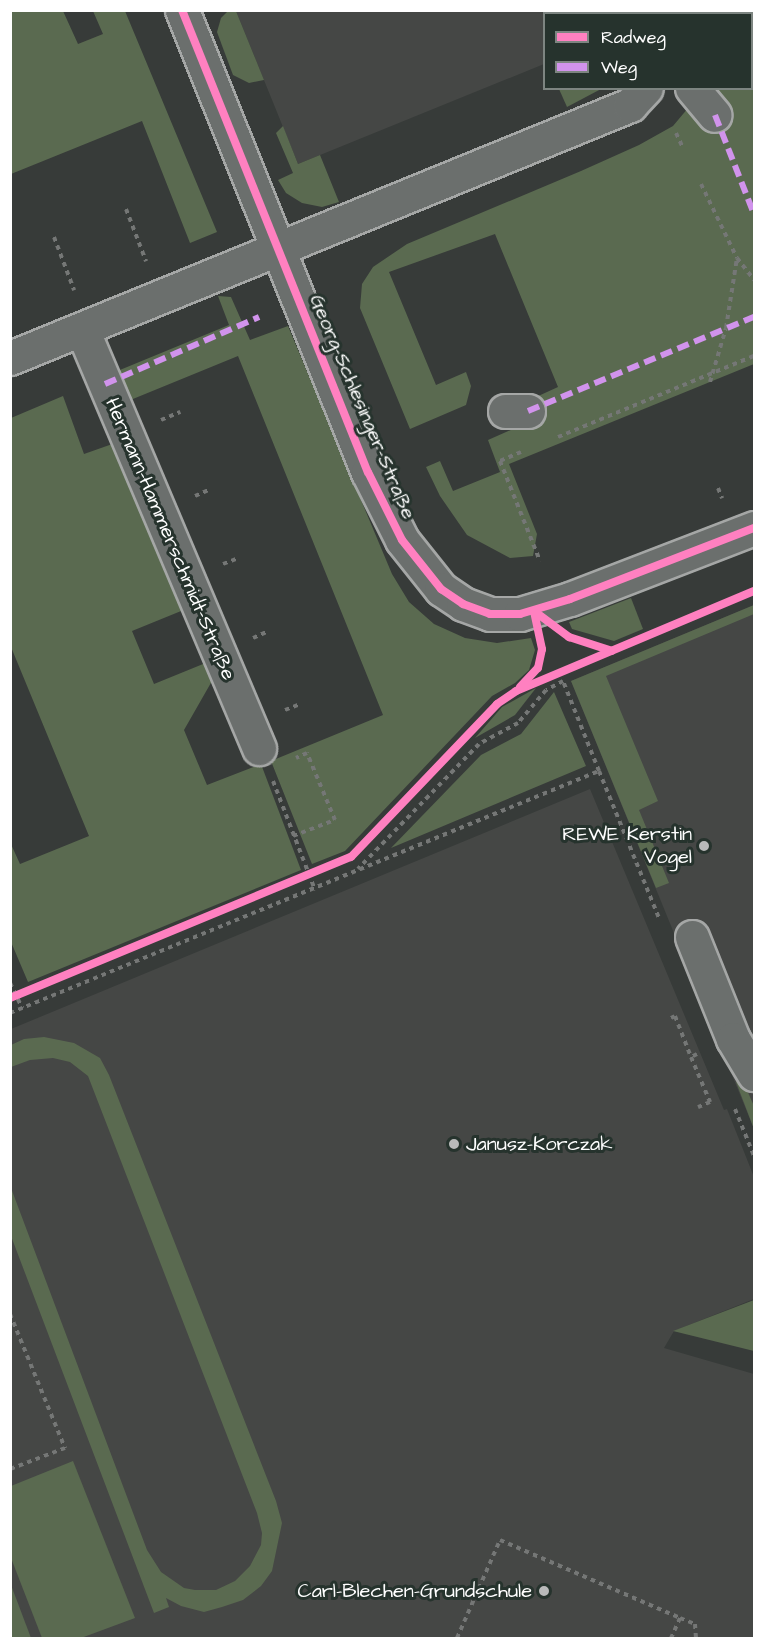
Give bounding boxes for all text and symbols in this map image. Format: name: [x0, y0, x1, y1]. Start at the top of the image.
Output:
legend: [543, 12, 753, 90]
text: Radweg: [601, 25, 666, 50]
text: Weg: [601, 55, 637, 80]
street label: Georg-Schlesinger-Straße: [304, 291, 420, 523]
street label: Hermann-Hammerschmidt-Straße: [100, 394, 240, 684]
place label: REWE Kerstin Vogel: [562, 822, 692, 869]
marker: REWE Kerstin Vogel: [697, 839, 711, 853]
place label: Janusz-Korczak: [466, 1132, 612, 1156]
marker: Janusz-Korczak: [447, 1137, 461, 1151]
place label: Carl-Blechen-Grundschule: [297, 1579, 532, 1603]
marker: Carl-Blechen-Grundschule: [537, 1584, 551, 1598]

